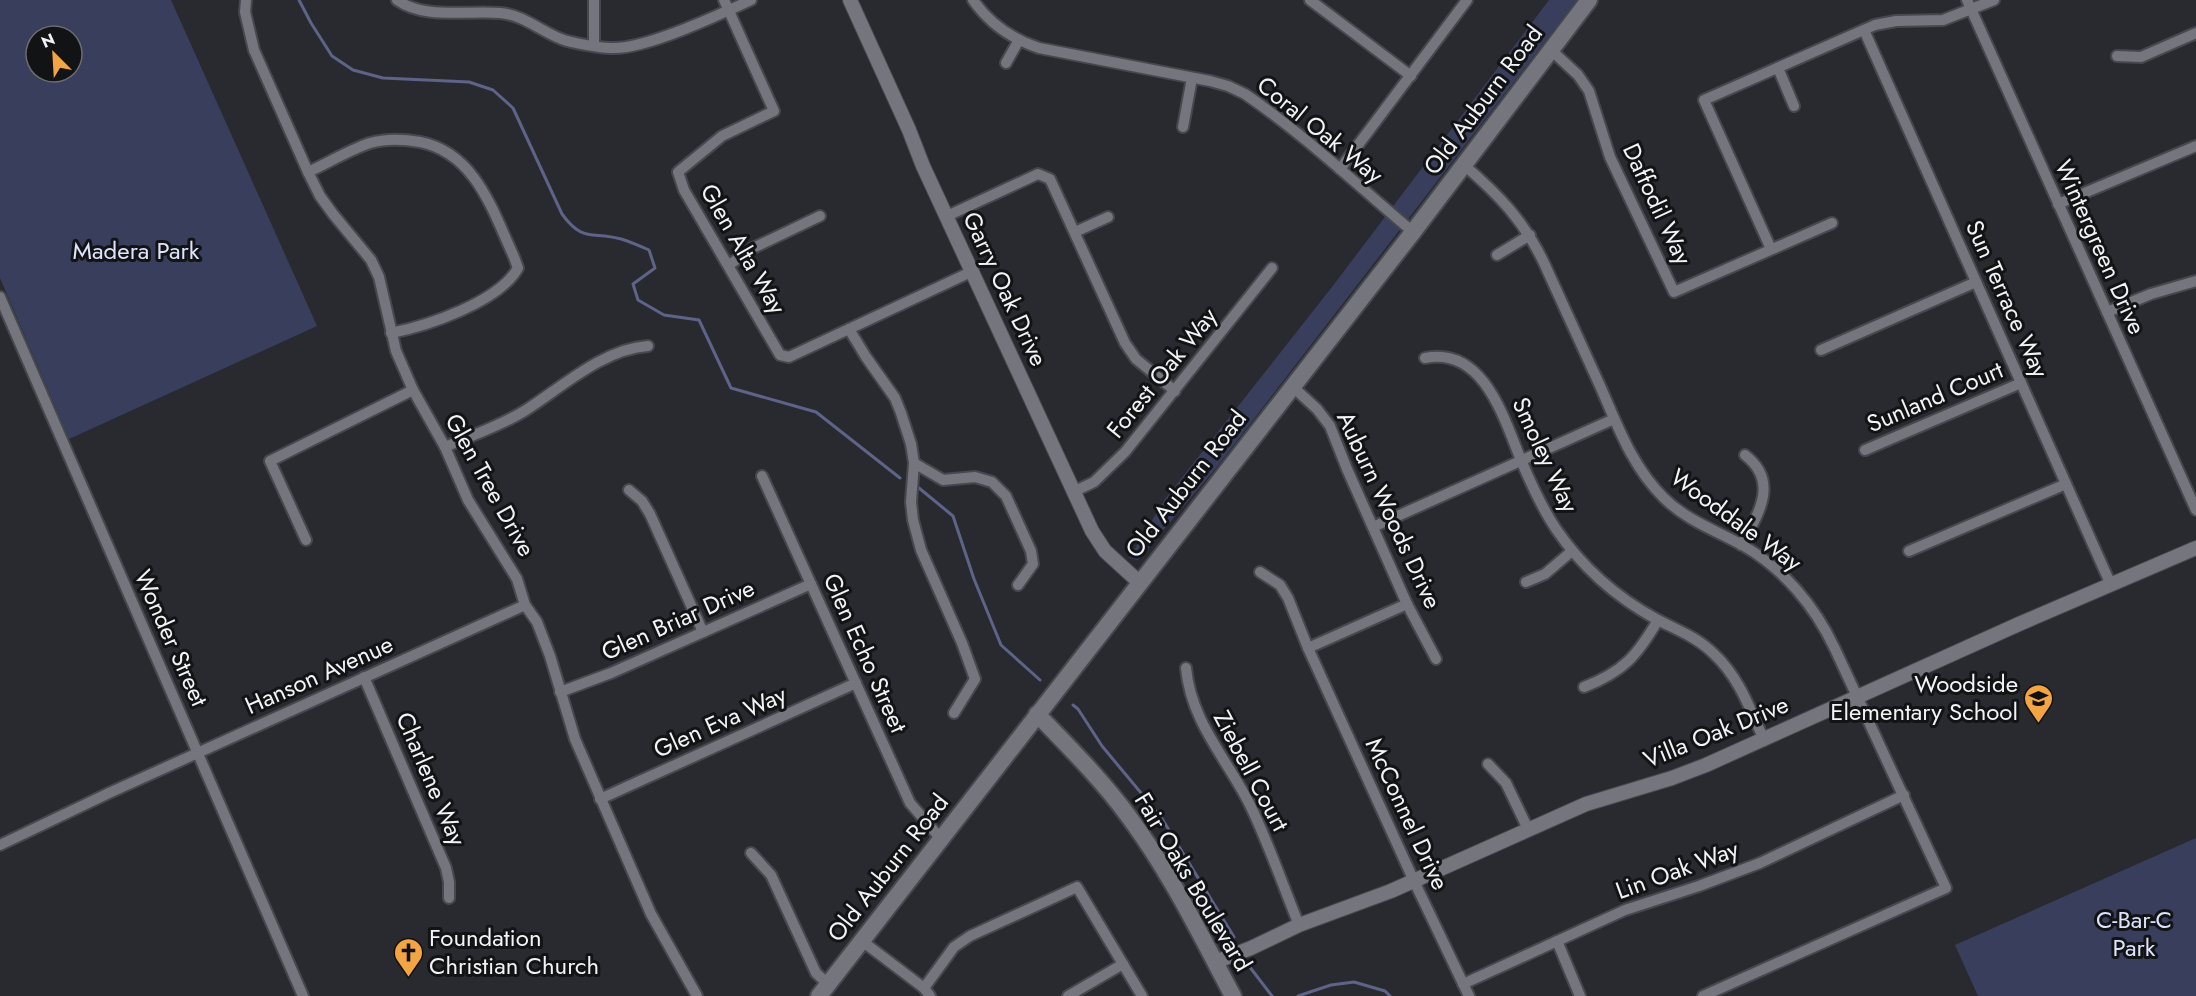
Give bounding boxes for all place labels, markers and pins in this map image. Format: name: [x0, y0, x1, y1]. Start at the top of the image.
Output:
place label: Woodside Elementary School: [1830, 666, 2018, 729]
school or university icon: Woodside Elementary School: [2023, 682, 2055, 724]
place label: Foundation Christian Church: [429, 920, 599, 983]
church icon: Foundation Christian Church: [392, 936, 424, 978]

